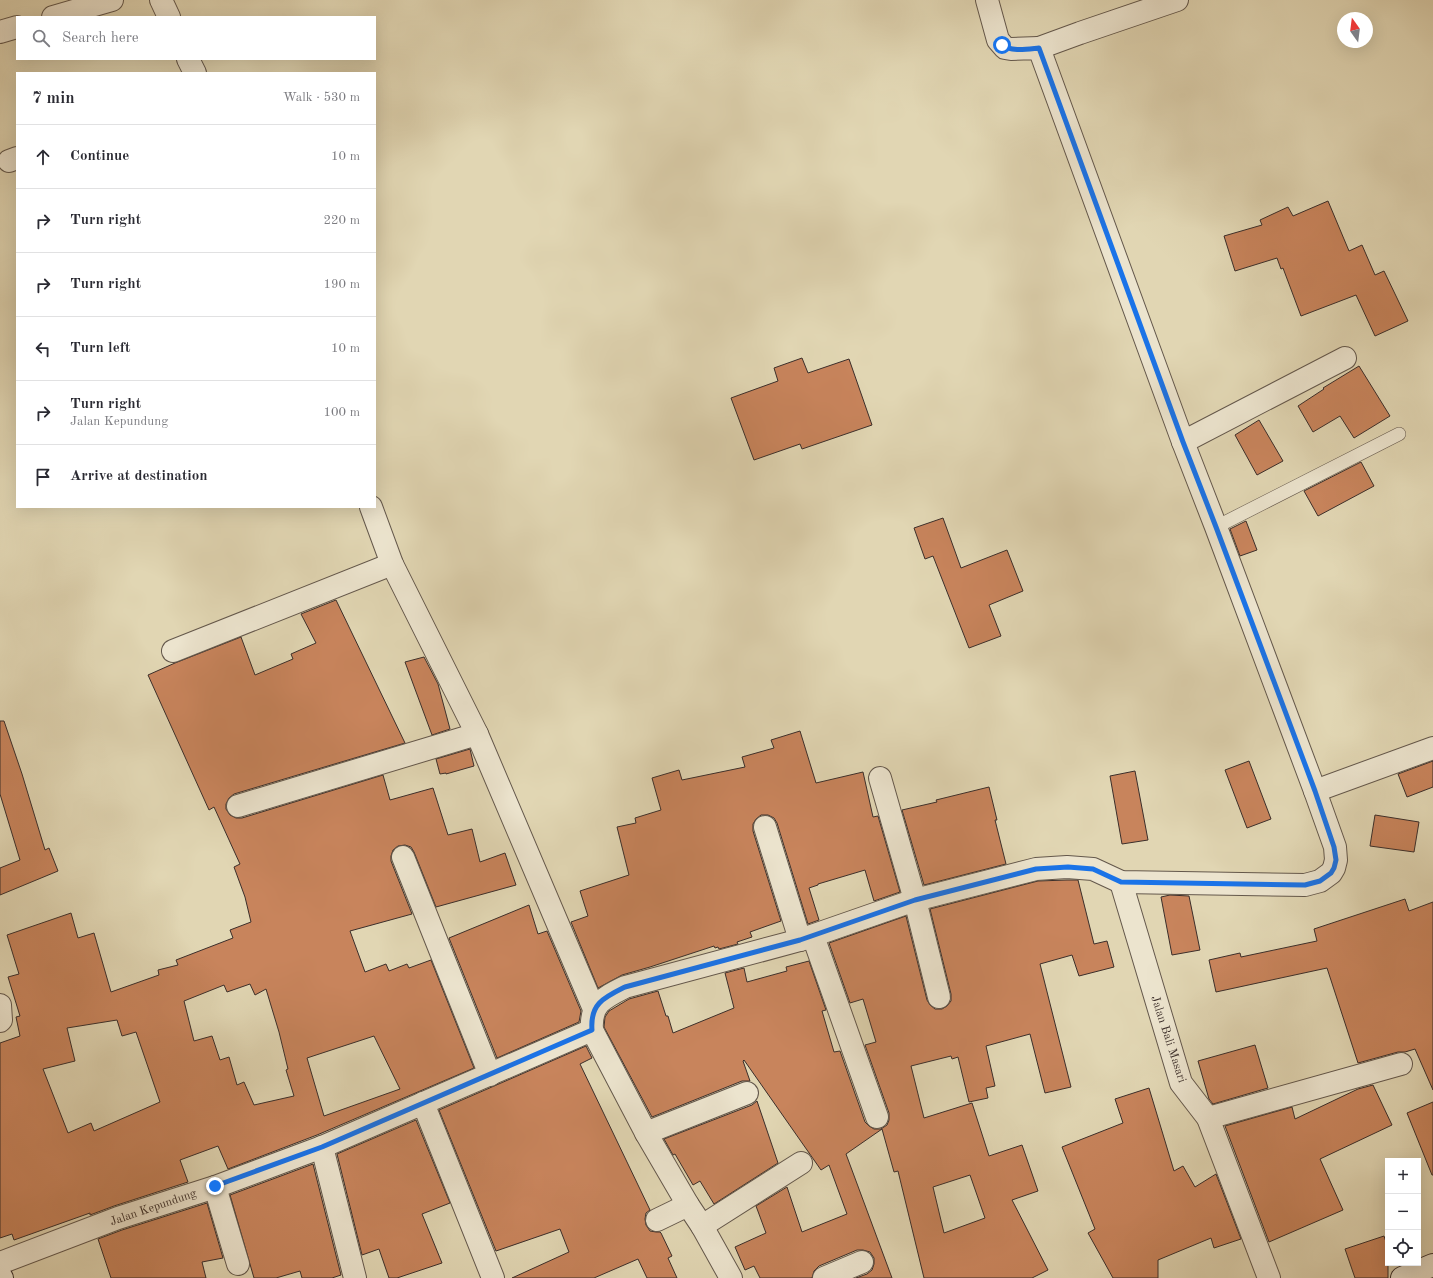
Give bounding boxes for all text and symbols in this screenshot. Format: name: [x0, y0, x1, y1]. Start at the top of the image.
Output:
north arrow: [1337, 12, 1373, 48]
search box: [16, 16, 376, 60]
icon: search: [30, 27, 52, 49]
text: Search here: [62, 31, 139, 46]
route start: [993, 36, 1011, 54]
text: 7 min: [32, 90, 75, 107]
text: Walk · 530 m: [283, 91, 360, 104]
icon: ahead: [32, 146, 54, 168]
text: Continue: [70, 149, 129, 164]
text: 10 m: [331, 150, 360, 163]
icon: right: [32, 210, 54, 232]
text: Turn right: [70, 213, 141, 228]
text: 220 m: [323, 214, 360, 227]
icon: right: [32, 274, 54, 296]
text: Turn right: [70, 277, 141, 292]
text: 190 m: [323, 278, 360, 291]
icon: left: [32, 338, 54, 360]
text: Turn left: [70, 341, 130, 356]
text: 10 m: [331, 342, 360, 355]
text: Turn right: [70, 397, 141, 412]
icon: right: [32, 402, 54, 424]
text: 100 m: [323, 406, 360, 419]
text: Jalan Kepundung: [70, 415, 168, 428]
icon: arrive: [32, 466, 54, 488]
text: Arrive at destination: [70, 469, 208, 484]
street label: Jalan Bali Masari: [1148, 994, 1188, 1084]
map controls: [1385, 1158, 1421, 1266]
button: +: [1385, 1158, 1421, 1194]
route end: [206, 1177, 224, 1195]
street label: Jalan Kepundung: [108, 1187, 199, 1228]
button: −: [1385, 1194, 1421, 1230]
button: locate: [1385, 1230, 1421, 1266]

